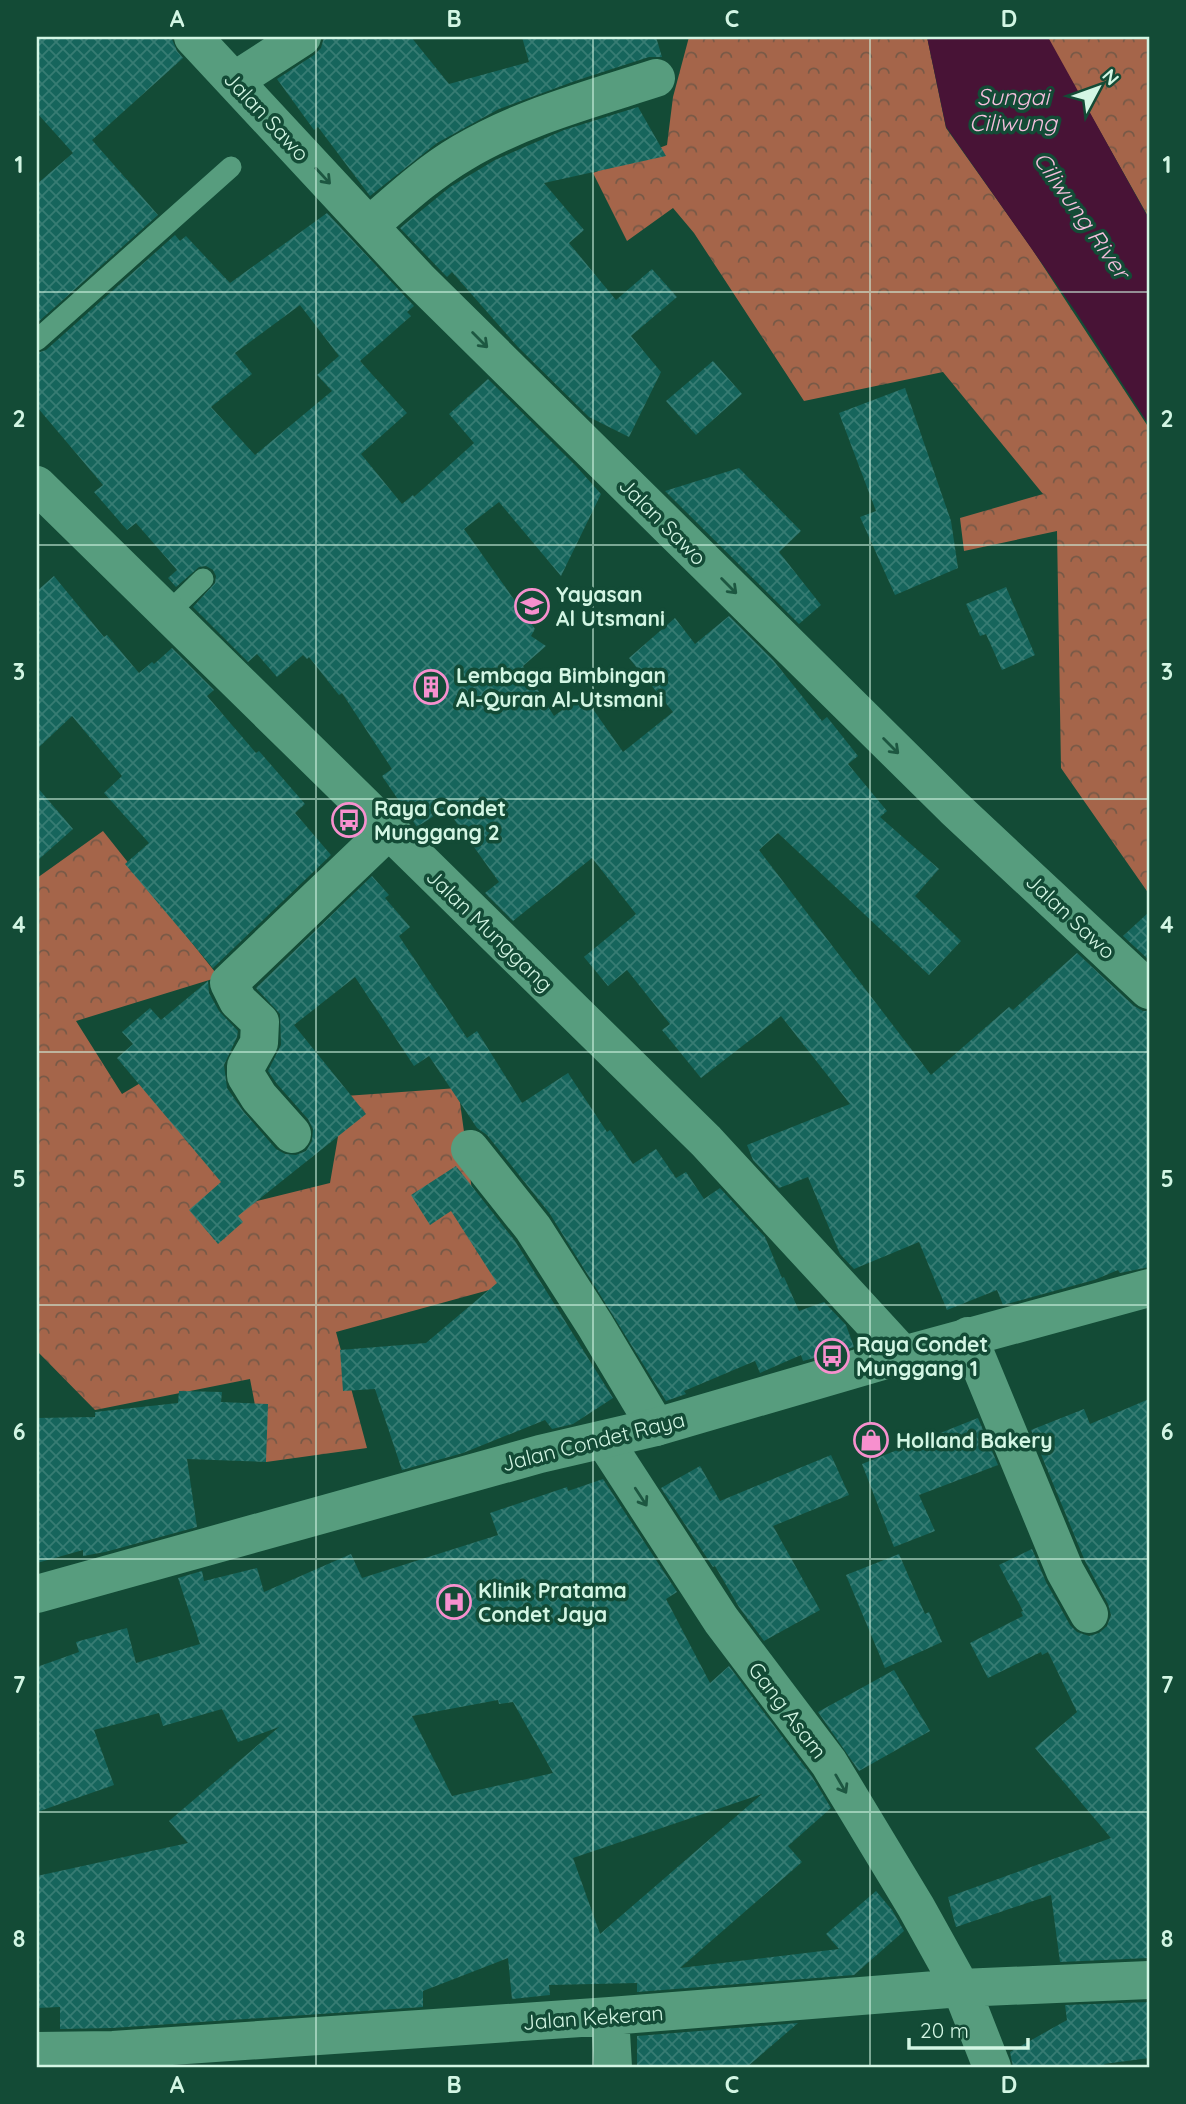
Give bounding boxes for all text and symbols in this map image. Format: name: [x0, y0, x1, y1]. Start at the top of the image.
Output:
text: A: [170, 4, 185, 33]
text: B: [446, 4, 462, 33]
text: C: [725, 4, 739, 33]
text: D: [1001, 4, 1017, 33]
north arrow: [1064, 52, 1134, 122]
text: N: [1097, 64, 1124, 90]
street label: Jalan Sawo: [219, 66, 315, 166]
water label: Sungai Ciliwung: [969, 82, 1059, 137]
water label: Ciliwung River: [1027, 146, 1138, 287]
text: 1: [15, 150, 23, 179]
text: 1: [1163, 150, 1171, 179]
one-way arrow: [314, 167, 331, 184]
one-way arrow: [472, 332, 489, 349]
text: 2: [12, 404, 26, 433]
text: 2: [1160, 404, 1174, 433]
street label: Jalan Sawo: [614, 472, 712, 570]
one-way arrow: [721, 578, 738, 595]
place label: Yayasan Al Utsmani: [556, 581, 665, 631]
school or university icon: Yayasan Al Utsmani: [513, 587, 551, 625]
text: 3: [13, 657, 25, 686]
text: 3: [1161, 657, 1173, 686]
place label: Lembaga Bimbingan Al-Quran Al-Utsmani: [456, 662, 666, 712]
building icon: Lembaga Bimbingan Al-Quran Al-Utsmani: [412, 668, 450, 706]
one-way arrow: [883, 737, 900, 754]
place label: Raya Condet Munggang 2: [374, 795, 506, 845]
bus stop icon: Raya Condet Munggang 2: [330, 801, 368, 839]
street label: Jalan Munggang: [421, 863, 559, 997]
street label: Jalan Sawo: [1021, 868, 1121, 964]
text: 4: [12, 910, 26, 939]
text: 4: [1160, 910, 1174, 939]
text: 5: [12, 1164, 26, 1193]
text: 5: [1160, 1164, 1174, 1193]
place label: Raya Condet Munggang 1: [856, 1331, 988, 1381]
bus stop icon: Raya Condet Munggang 1: [813, 1337, 851, 1375]
street label: Jalan Condet Raya: [499, 1406, 687, 1476]
text: 6: [13, 1417, 25, 1446]
text: 6: [1161, 1417, 1173, 1446]
shop icon: Holland Bakery: [852, 1421, 890, 1459]
place label: Holland Bakery: [896, 1427, 1053, 1453]
one-way arrow: [635, 1487, 649, 1507]
place label: Klinik Pratama Condet Jaya: [478, 1577, 627, 1627]
hospital icon: Klinik Pratama Condet Jaya: [435, 1583, 473, 1621]
street label: Gang Asam: [743, 1657, 833, 1763]
text: 7: [13, 1670, 26, 1699]
text: 7: [1161, 1670, 1174, 1699]
one-way arrow: [834, 1774, 848, 1794]
text: 8: [13, 1924, 25, 1953]
text: 8: [1161, 1924, 1173, 1953]
street label: Jalan Kekeran: [522, 1999, 664, 2035]
scale bar: [909, 2006, 1028, 2050]
text: 20 m: [920, 2017, 969, 2043]
text: A: [170, 2070, 185, 2099]
text: B: [446, 2070, 462, 2099]
text: C: [725, 2070, 739, 2099]
text: D: [1001, 2070, 1017, 2099]

